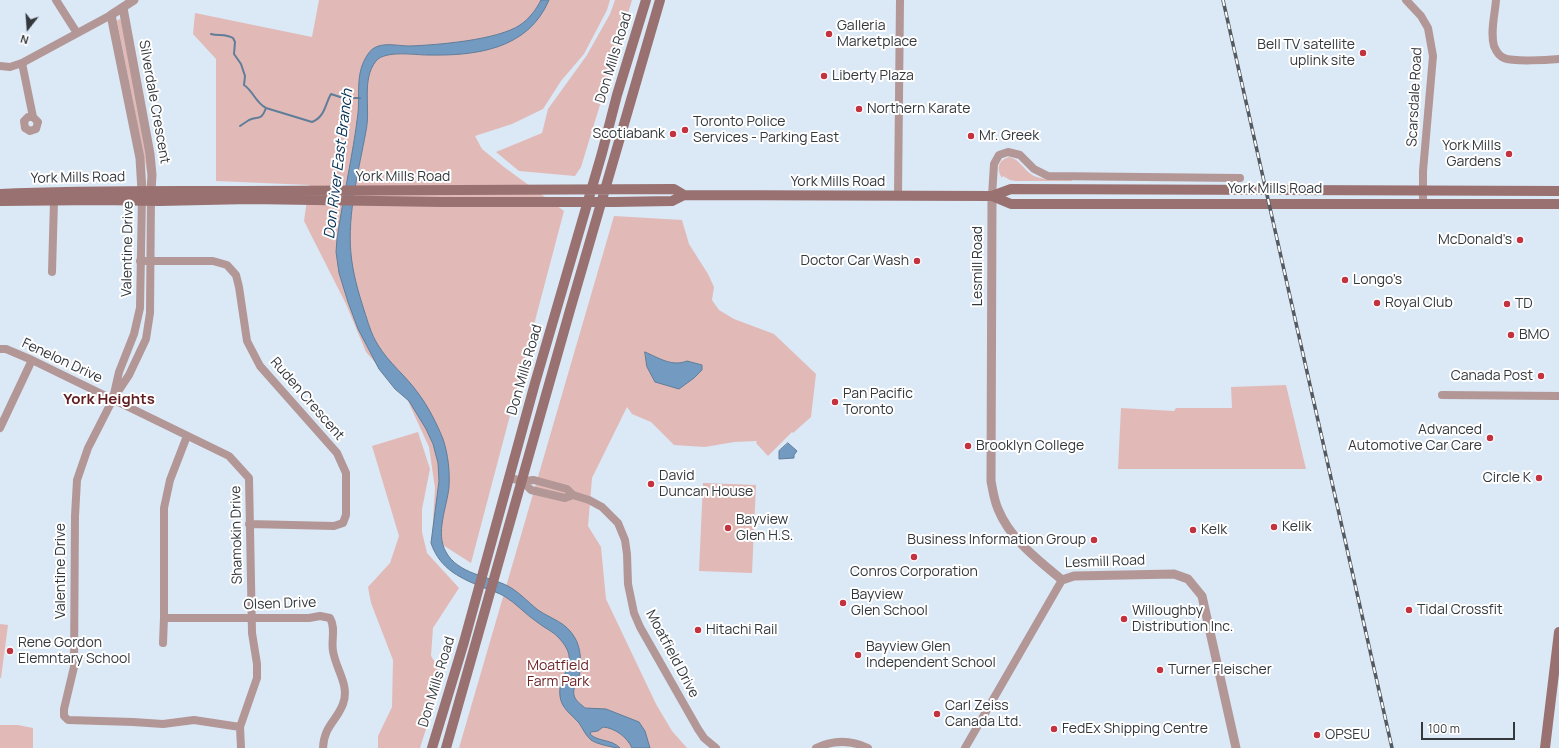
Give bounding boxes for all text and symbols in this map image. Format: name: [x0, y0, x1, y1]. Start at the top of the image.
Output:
north arrow: [8, 8, 48, 48]
street label: Don Mills Road: [592, 11, 636, 105]
place label: Galleria Marketplace: [837, 18, 917, 50]
marker: Galleria Marketplace: [824, 29, 834, 39]
text: N: [18, 32, 30, 48]
place label: Bell TV satellite uplink site: [1257, 37, 1355, 70]
street label: Silverdale Crescent: [135, 39, 173, 165]
street label: Scarsdale Road: [1404, 47, 1426, 147]
marker: Bell TV satellite uplink site: [1358, 48, 1368, 58]
place label: Liberty Plaza: [832, 68, 914, 84]
marker: Liberty Plaza: [819, 71, 829, 81]
water label: Don River East Branch: [321, 88, 357, 240]
place label: Northern Karate: [867, 101, 970, 117]
marker: Northern Karate: [854, 104, 864, 114]
place label: Toronto Police Services - Parking East: [693, 114, 839, 146]
marker: Toronto Police Services - Parking East: [680, 125, 690, 135]
place label: Scotiabank: [593, 126, 665, 142]
place label: Mr. Greek: [979, 128, 1039, 144]
marker: Scotiabank: [668, 129, 678, 139]
marker: Mr. Greek: [966, 131, 976, 141]
place label: York Mills Gardens: [1442, 138, 1501, 170]
marker: York Mills Gardens: [1504, 149, 1514, 159]
street label: York Mills Road: [31, 169, 125, 187]
street label: York Mills Road: [356, 169, 450, 185]
street label: York Mills Road: [791, 174, 885, 190]
street label: York Mills Road: [1228, 181, 1322, 197]
street label: Valentine Drive: [119, 201, 137, 297]
street label: Lesmill Road: [970, 226, 986, 306]
place label: McDonald's: [1438, 232, 1512, 248]
marker: McDonald's: [1515, 235, 1525, 245]
place label: Doctor Car Wash: [801, 253, 909, 269]
marker: Doctor Car Wash: [912, 256, 922, 266]
place label: Longo's: [1353, 272, 1402, 288]
marker: Longo's: [1340, 275, 1350, 285]
place label: Royal Club: [1385, 295, 1453, 311]
place label: TD: [1515, 296, 1533, 312]
marker: Royal Club: [1372, 298, 1382, 308]
marker: TD: [1502, 299, 1512, 309]
street label: Don Mills Road: [504, 323, 546, 417]
place label: BMO: [1519, 327, 1549, 343]
marker: BMO: [1506, 330, 1516, 340]
street label: Fenelon Drive: [19, 335, 105, 387]
street label: Ruden Crescent: [266, 354, 348, 444]
place label: Canada Post: [1451, 368, 1533, 384]
marker: Canada Post: [1536, 371, 1546, 381]
place label: Pan Pacific Toronto: [843, 386, 913, 418]
district label: York Heights: [63, 391, 155, 409]
marker: Pan Pacific Toronto: [830, 397, 840, 407]
place label: Advanced Automotive Car Care: [1348, 422, 1482, 454]
marker: Advanced Automotive Car Care: [1485, 433, 1495, 443]
place label: Brooklyn College: [976, 438, 1084, 454]
marker: Brooklyn College: [963, 441, 973, 451]
place label: David Duncan House: [659, 468, 753, 500]
place label: Circle K: [1483, 470, 1531, 486]
marker: Circle K: [1534, 473, 1544, 483]
marker: David Duncan House: [646, 479, 656, 489]
street label: Shamokin Drive: [228, 485, 246, 585]
place label: Bayview Glen H.S.: [736, 512, 793, 544]
place label: Kelik: [1282, 519, 1311, 535]
place label: Kelk: [1201, 522, 1227, 538]
marker: Kelik: [1269, 522, 1279, 532]
street label: Valentine Drive: [53, 523, 69, 619]
marker: Bayview Glen H.S.: [723, 523, 733, 533]
marker: Kelk: [1188, 525, 1198, 535]
place label: Business Information Group: [907, 532, 1086, 548]
marker: Business Information Group: [1089, 535, 1099, 545]
marker: Conros Corporation: [909, 552, 919, 562]
street label: Lesmill Road: [1065, 552, 1145, 572]
place label: Conros Corporation: [850, 564, 978, 580]
place label: Bayview Glen School: [851, 587, 928, 620]
street label: Olsen Drive: [243, 594, 317, 614]
marker: Bayview Glen School: [838, 598, 848, 608]
place label: Tidal Crossfit: [1417, 602, 1503, 618]
place label: Willoughby Distribution Inc.: [1132, 603, 1233, 636]
marker: Tidal Crossfit: [1404, 605, 1414, 615]
street label: Moatfield Drive: [642, 607, 702, 701]
marker: Willoughby Distribution Inc.: [1119, 614, 1129, 624]
place label: Hitachi Rail: [706, 622, 778, 638]
marker: Hitachi Rail: [693, 625, 703, 635]
place label: Rene Gordon Elemntary School: [18, 635, 130, 668]
street label: Don Mills Road: [415, 635, 459, 729]
place label: Bayview Glen Independent School: [866, 639, 996, 672]
marker: Rene Gordon Elemntary School: [5, 646, 15, 656]
marker: Bayview Glen Independent School: [853, 650, 863, 660]
park label: Moatfield Farm Park: [527, 658, 589, 690]
place label: Turner Fleischer: [1168, 662, 1272, 678]
marker: Turner Fleischer: [1155, 665, 1165, 675]
place label: Carl Zeiss Canada Ltd.: [945, 698, 1022, 730]
marker: Carl Zeiss Canada Ltd.: [932, 709, 942, 719]
scale bar: [1423, 714, 1517, 740]
text: 100 m: [1428, 720, 1460, 737]
place label: FedEx Shipping Centre: [1062, 721, 1208, 737]
marker: FedEx Shipping Centre: [1049, 724, 1059, 734]
place label: OPSEU: [1325, 727, 1370, 743]
marker: OPSEU: [1312, 730, 1322, 740]

